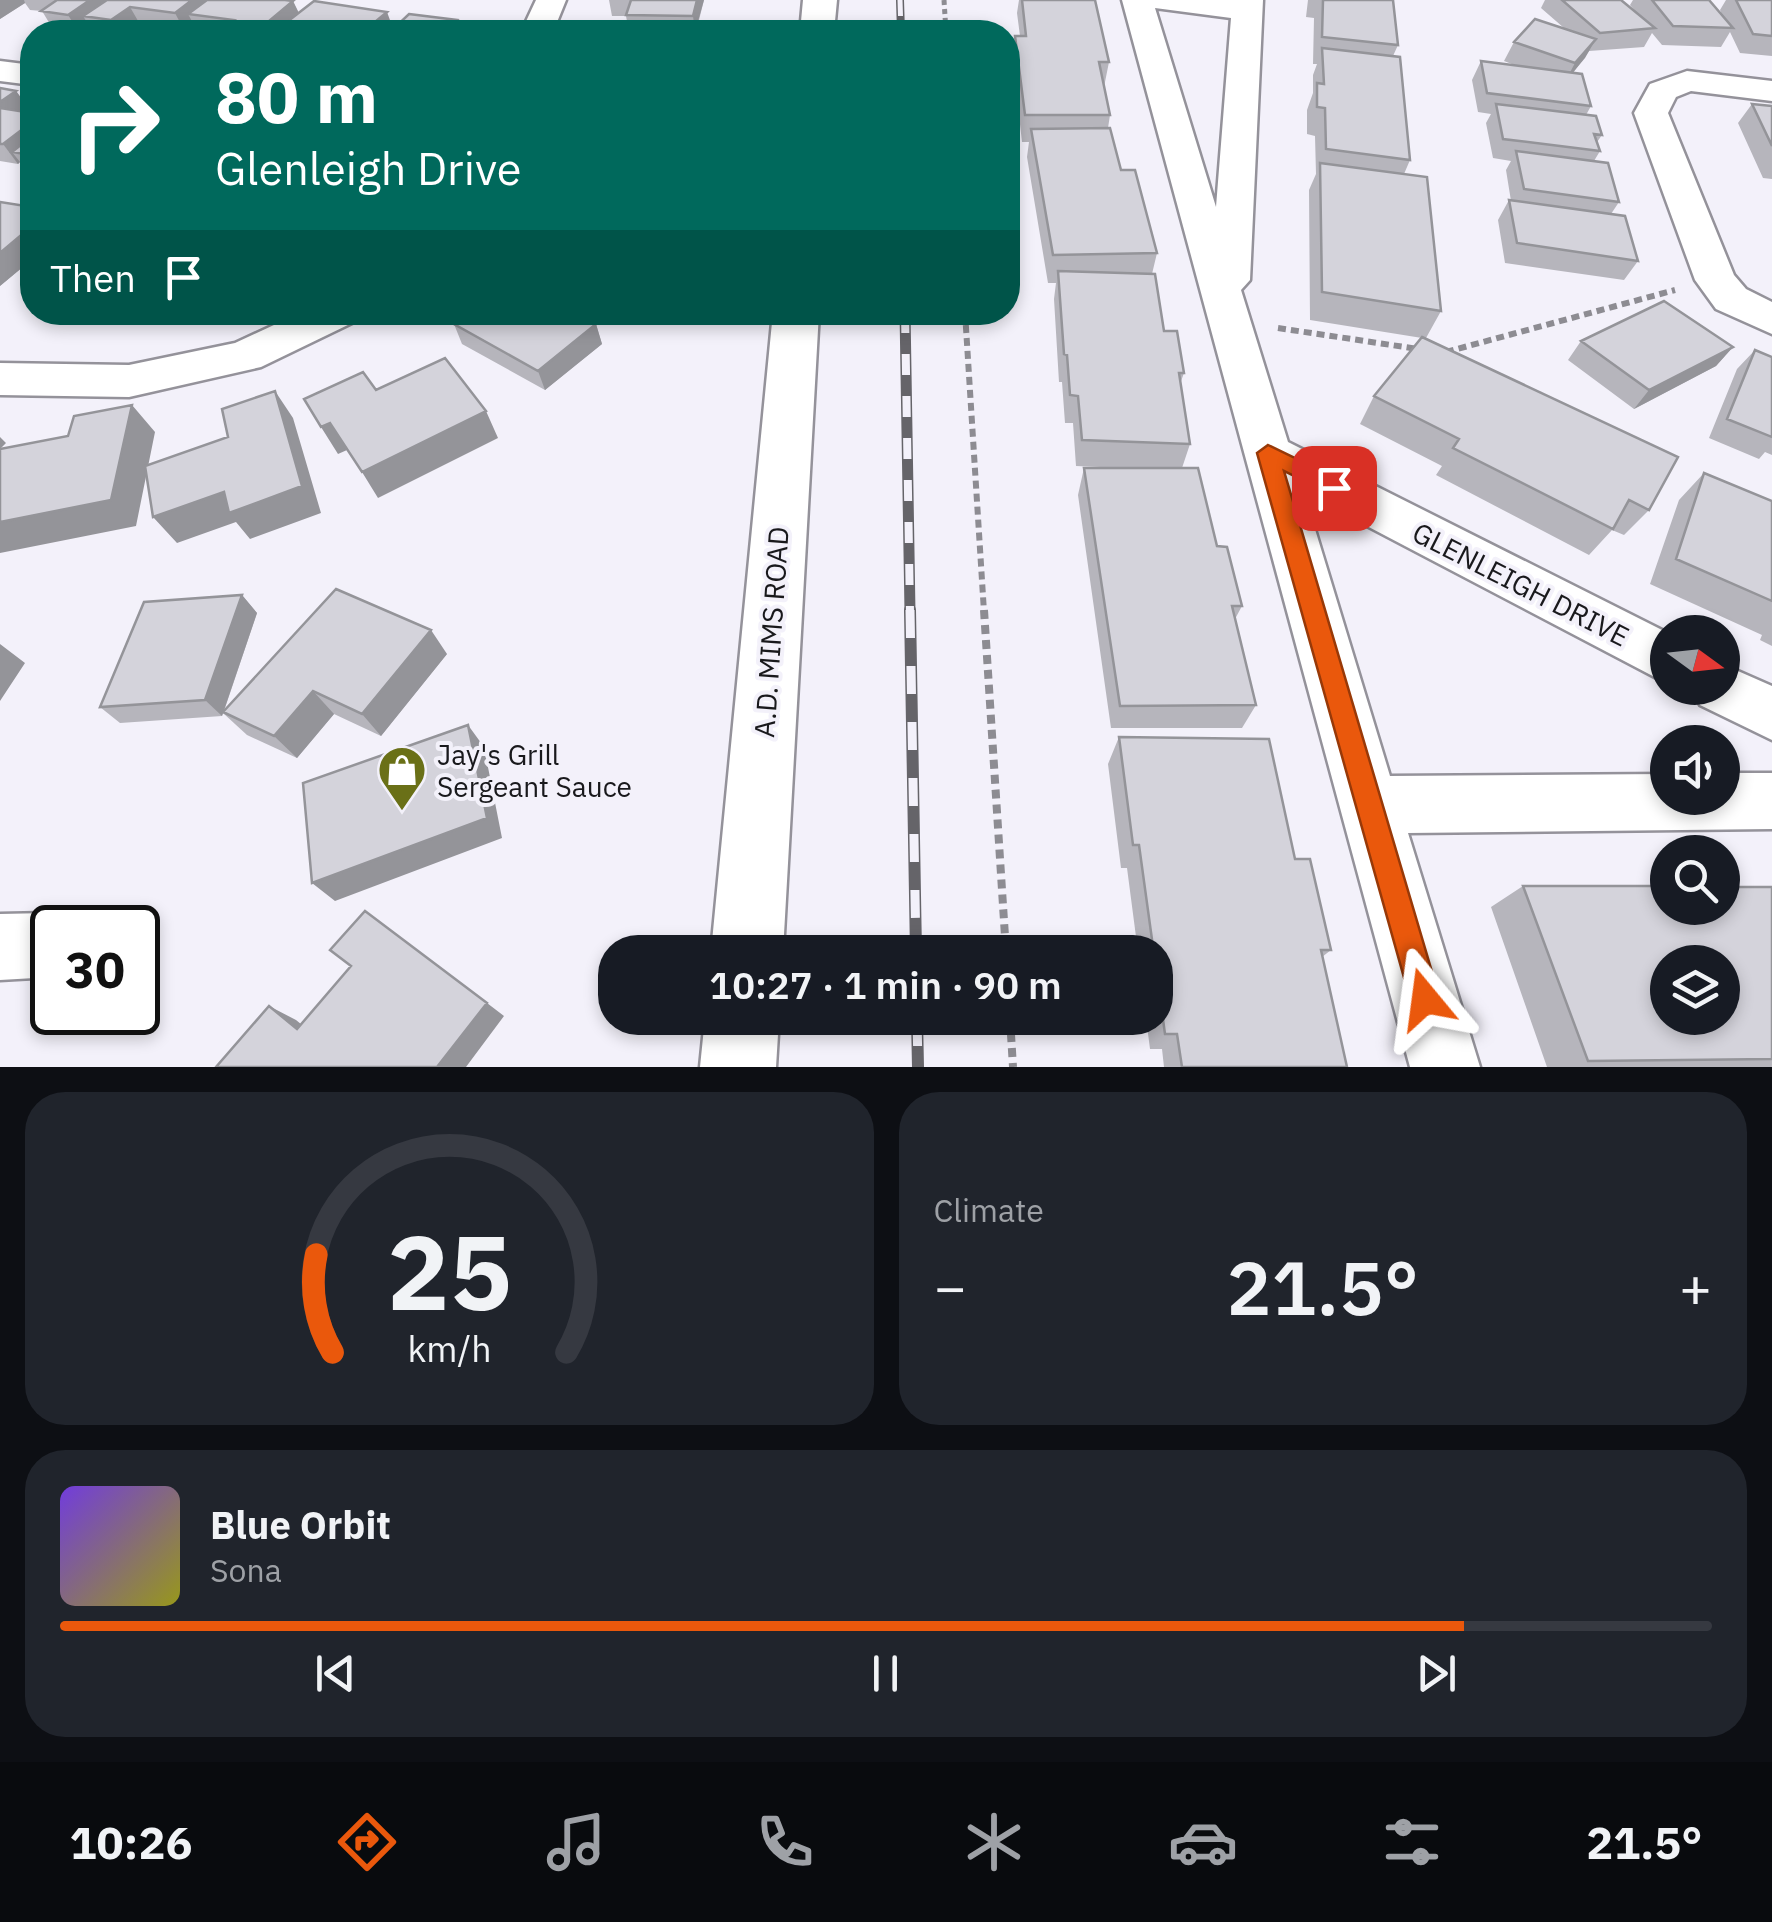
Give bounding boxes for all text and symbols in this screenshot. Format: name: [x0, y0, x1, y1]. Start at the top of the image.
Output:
text: 80 m: [215, 51, 378, 142]
icon: right: [50, 60, 180, 190]
text: Glenleigh Drive: [215, 139, 521, 197]
icon: arrive: [156, 250, 211, 305]
text: Then: [50, 253, 136, 302]
pin: [1292, 446, 1377, 531]
icon: arrive: [1307, 461, 1362, 516]
street label: GLENLEIGH DRIVE: [1406, 513, 1636, 655]
street label: A.D. MIMS ROAD: [745, 525, 797, 739]
north arrow: [1650, 615, 1740, 705]
map controls: [1650, 615, 1740, 1035]
button: sound: [1650, 725, 1740, 815]
place label: Jay's Grill Sergeant Sauce: [437, 736, 632, 805]
shop icon: Jay's Grill Sergeant Sauce: [376, 744, 428, 812]
button: search: [1650, 835, 1740, 925]
speed limit sign: 30: [30, 905, 160, 1035]
button: layers: [1650, 945, 1740, 1035]
position arrow: [1373, 947, 1477, 1051]
text: 10:27 · 1 min · 90 m: [709, 960, 1062, 1009]
text: Climate: [934, 1189, 1044, 1231]
text: 25: [387, 1203, 512, 1339]
text: 21.5°: [1226, 1238, 1419, 1336]
text: −: [934, 1251, 967, 1322]
text: +: [1679, 1251, 1712, 1322]
text: km/h: [407, 1325, 491, 1372]
text: Blue Orbit: [210, 1500, 391, 1549]
text: Sona: [210, 1549, 282, 1591]
icon: previous: [308, 1646, 363, 1701]
icon: pause: [858, 1646, 913, 1701]
icon: next: [1409, 1646, 1464, 1701]
icon: directions: [332, 1807, 402, 1877]
icon: music: [541, 1807, 611, 1877]
icon: phone: [750, 1807, 820, 1877]
icon: climate: [959, 1807, 1029, 1877]
icon: car: [1168, 1807, 1238, 1877]
icon: filters: [1377, 1807, 1447, 1877]
text: 10:26: [70, 1813, 192, 1871]
text: 21.5°: [1586, 1813, 1702, 1871]

